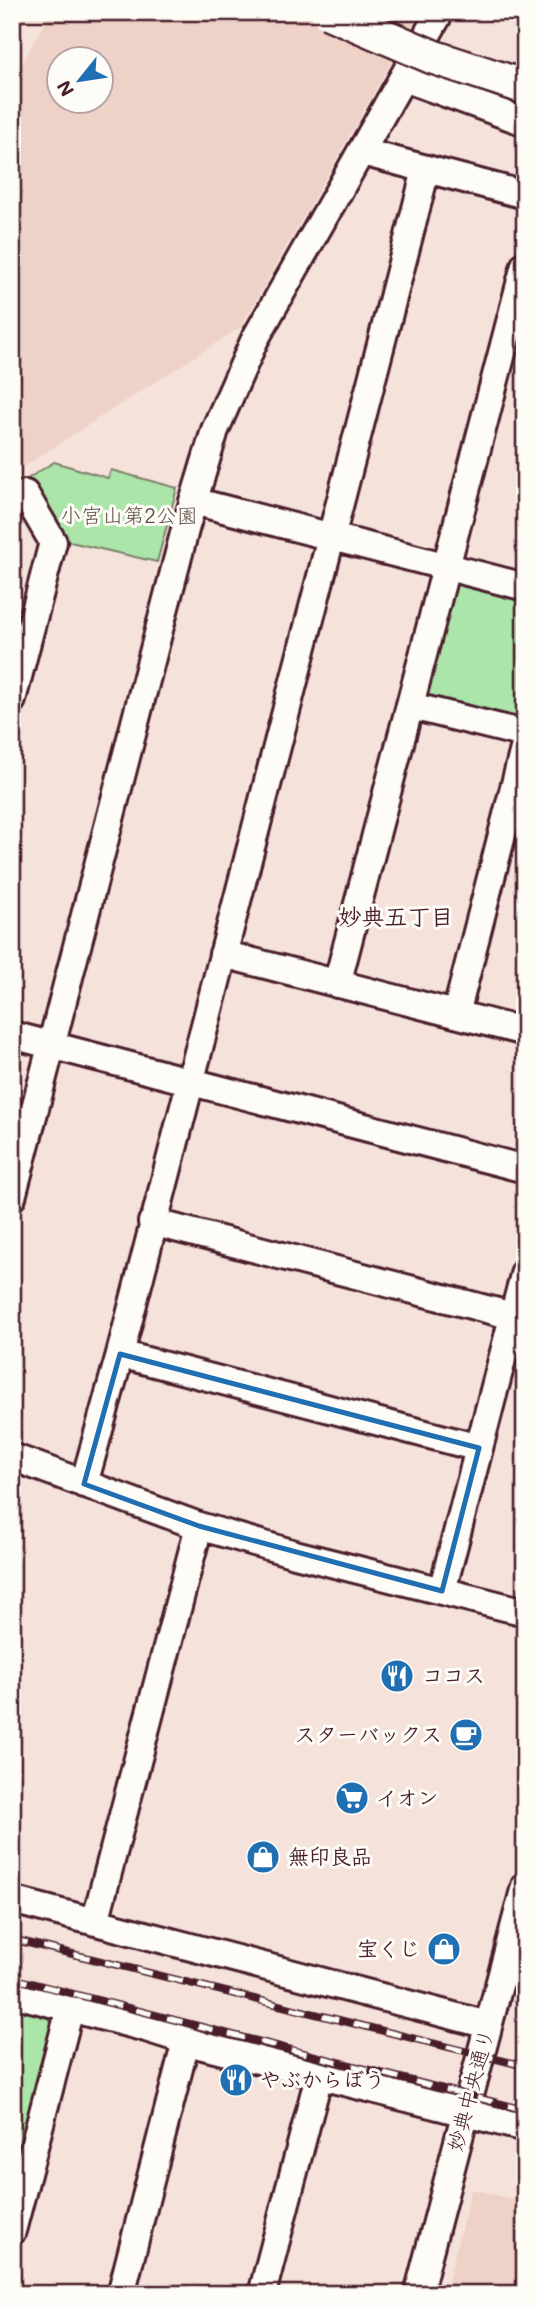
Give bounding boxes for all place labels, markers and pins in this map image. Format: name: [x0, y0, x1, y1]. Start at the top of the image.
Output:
restaurant icon: ココス: [378, 1657, 416, 1695]
place label: ココス: [422, 1661, 485, 1688]
cafe icon: スターバックス: [447, 1716, 485, 1754]
place label: スターバックス: [295, 1720, 442, 1747]
supermarket icon: イオン: [333, 1779, 371, 1817]
place label: イオン: [376, 1783, 439, 1810]
shop icon: 無印良品: [244, 1838, 282, 1876]
place label: 無印良品: [288, 1842, 372, 1869]
shop icon: 宝くじ: [425, 1930, 463, 1968]
place label: 宝くじ: [357, 1934, 420, 1961]
restaurant icon: やぶからぼう: [217, 2061, 255, 2099]
place label: やぶからぼう: [260, 2065, 385, 2092]

